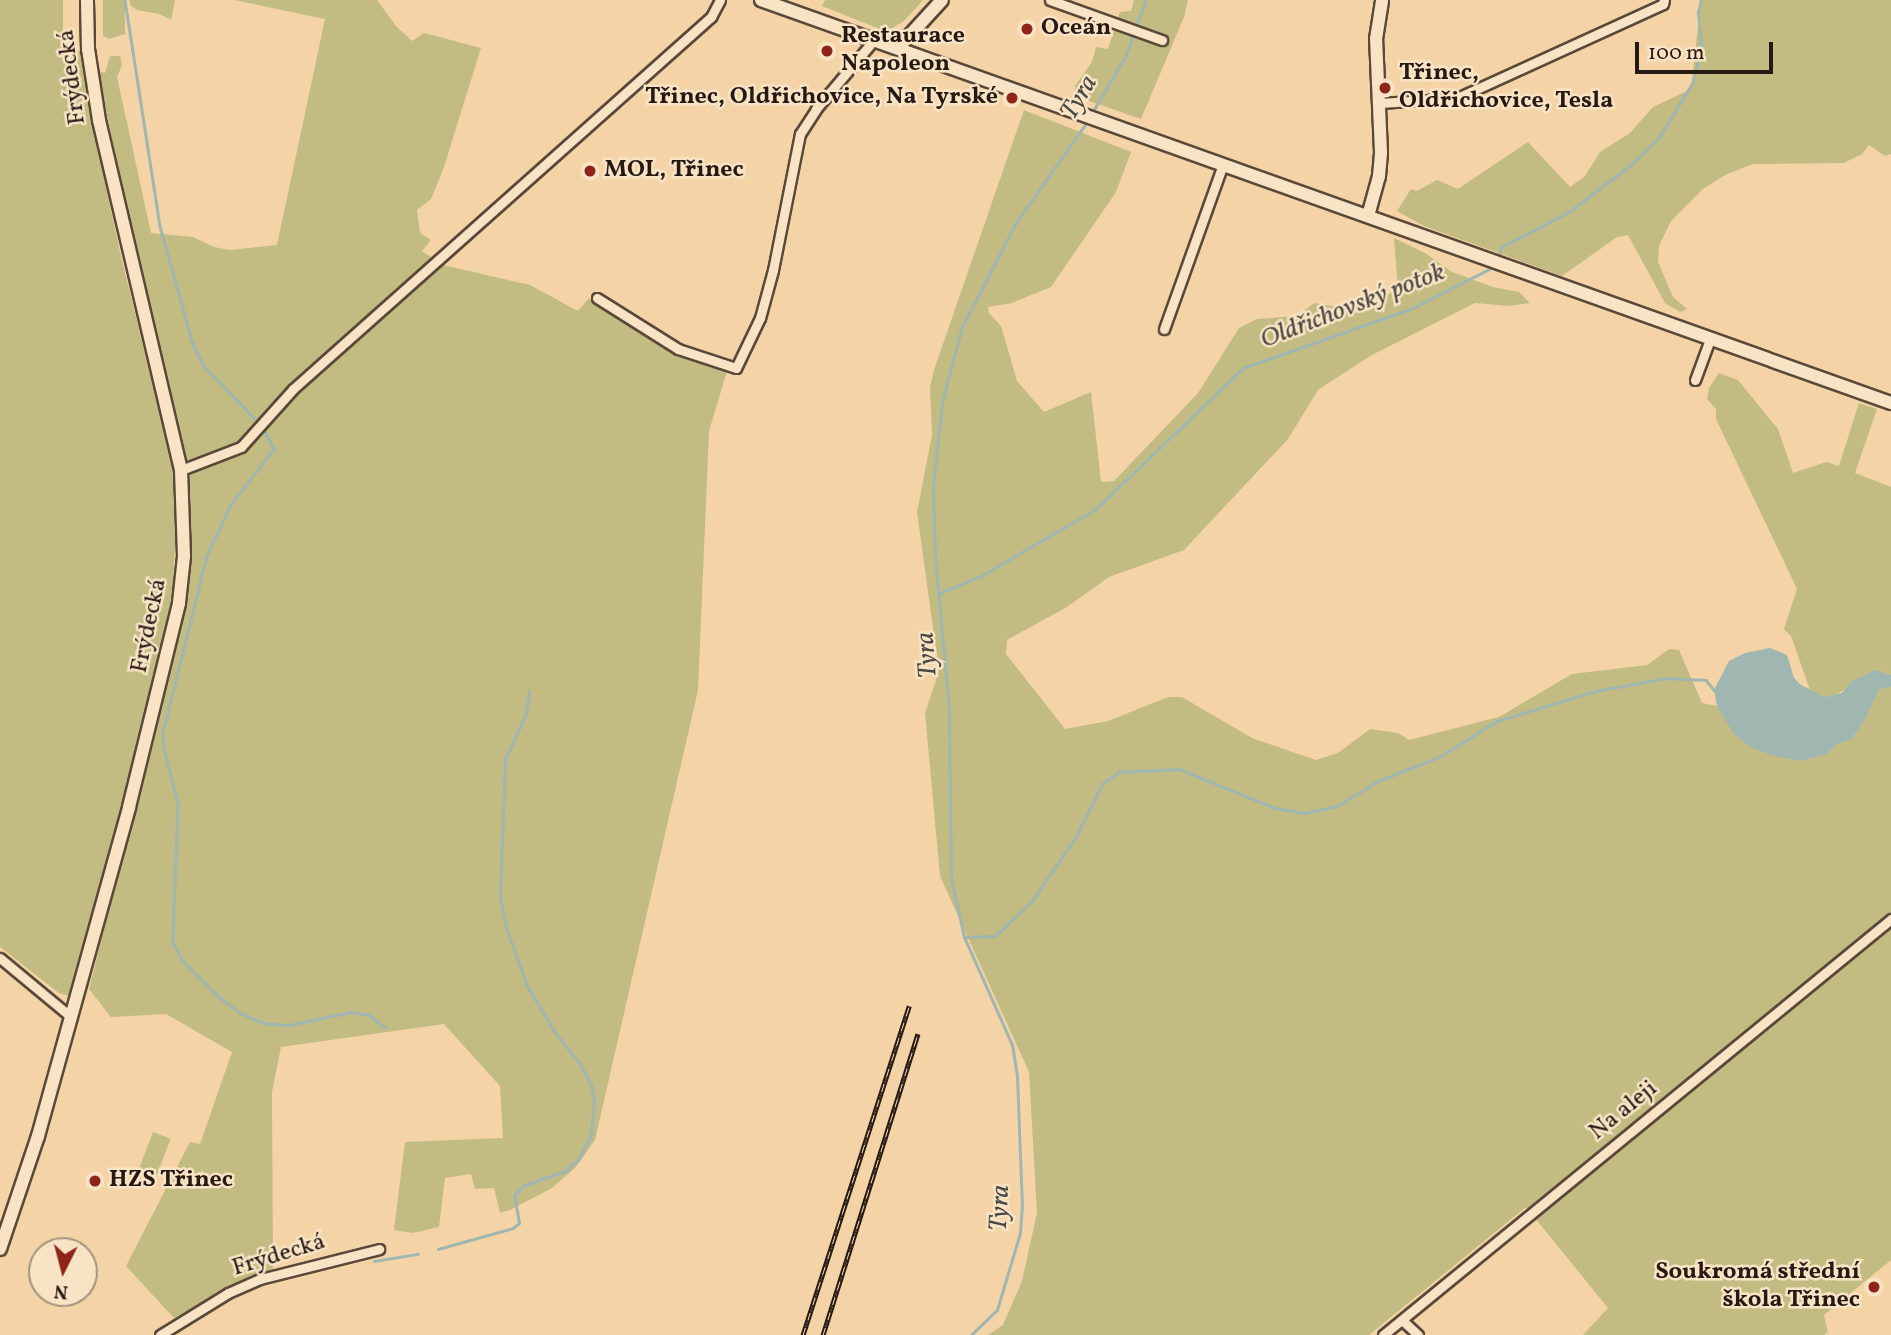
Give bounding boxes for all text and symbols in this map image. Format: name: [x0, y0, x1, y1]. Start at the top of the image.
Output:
place label: Oceán: [1041, 15, 1111, 43]
marker: Oceán: [1019, 21, 1035, 37]
place label: Restaurace Napoleon: [841, 23, 965, 79]
street label: Frýdecká: [53, 28, 93, 126]
scale bar: [1639, 28, 1777, 72]
text: 100 m: [1648, 39, 1705, 68]
marker: Restaurace Napoleon: [819, 43, 835, 59]
place label: Třinec, Oldřichovice, Tesla: [1399, 60, 1614, 116]
water label: Tyra: [1055, 70, 1105, 126]
marker: Třinec, Oldřichovice, Tesla: [1377, 80, 1393, 96]
place label: Třinec, Oldřichovice, Na Tyrské: [645, 84, 998, 112]
marker: Třinec, Oldřichovice, Na Tyrské: [1004, 90, 1020, 106]
place label: MOL, Třinec: [604, 157, 744, 185]
marker: MOL, Třinec: [582, 163, 598, 179]
water label: Oldřichovský potok: [1256, 257, 1450, 357]
street label: Frýdecká: [126, 576, 174, 676]
water label: Tyra: [911, 631, 945, 679]
street label: Na aleji: [1584, 1075, 1664, 1147]
place label: HZS Třinec: [109, 1167, 233, 1195]
marker: HZS Třinec: [87, 1173, 103, 1189]
water label: Tyra: [984, 1184, 1018, 1232]
street label: Frýdecká: [229, 1228, 329, 1284]
north arrow: [28, 1237, 98, 1307]
place label: Soukromá střední škola Třinec: [1655, 1259, 1860, 1315]
text: N: [53, 1277, 69, 1305]
marker: Soukromá střední škola Třinec: [1866, 1279, 1882, 1295]

